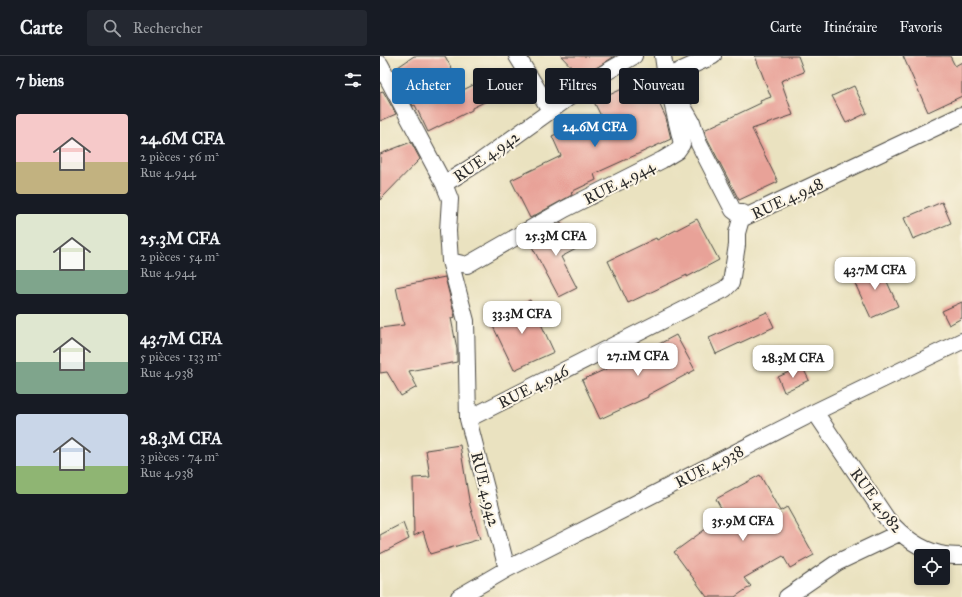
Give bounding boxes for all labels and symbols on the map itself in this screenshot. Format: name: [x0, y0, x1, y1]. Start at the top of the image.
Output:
pin: 24.6M CFA: [549, 114, 641, 148]
street label: RUE 4.942: [450, 127, 523, 186]
street label: RUE 4.944: [580, 156, 659, 208]
street label: RUE 4.948: [748, 174, 826, 223]
pin: 25.3M CFA: [510, 223, 602, 257]
pin: 43.7M CFA: [829, 257, 921, 291]
pin: 33.3M CFA: [476, 301, 568, 335]
pin: 27.1M CFA: [592, 343, 684, 377]
pin: 28.3M CFA: [747, 345, 839, 379]
street label: RUE 4.946: [495, 360, 572, 412]
street label: RUE 4.938: [672, 441, 747, 492]
street label: RUE 4.942: [467, 450, 504, 529]
street label: RUE 4.982: [846, 464, 907, 536]
pin: 35.9M CFA: [697, 508, 789, 542]

